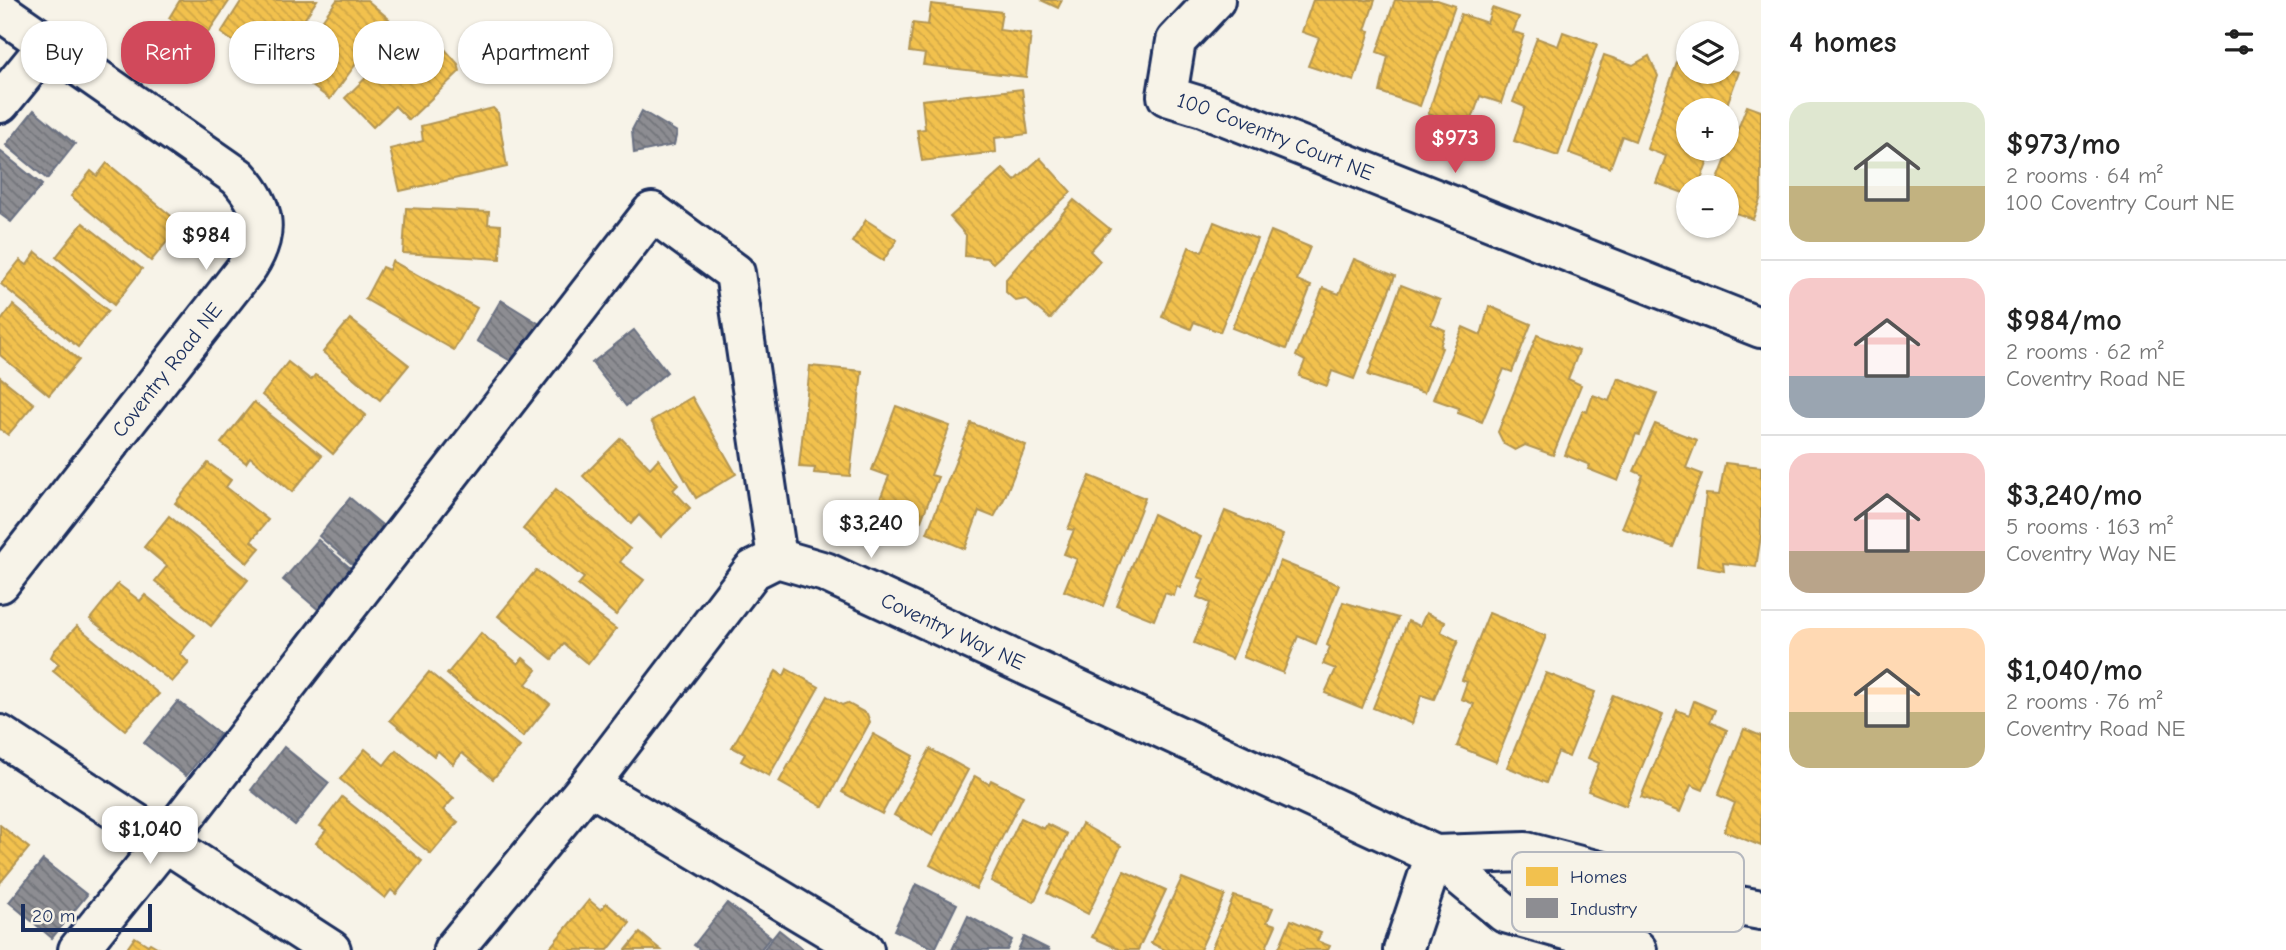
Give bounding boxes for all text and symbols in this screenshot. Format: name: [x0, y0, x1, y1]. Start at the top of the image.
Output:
chip: Buy: [21, 21, 107, 84]
chip: Rent: [121, 21, 215, 84]
chip: Filters: [229, 21, 339, 84]
chip: New: [353, 21, 444, 84]
chip: Apartment: [458, 21, 613, 84]
map controls: [1676, 21, 1739, 238]
button: layers: [1676, 21, 1739, 84]
icon: filters: [2220, 23, 2258, 61]
text: 4 homes: [1789, 25, 1896, 60]
street label: 100 Coventry Court NE: [1174, 88, 1377, 185]
button: +: [1676, 98, 1739, 161]
pin: $973: [1414, 116, 1496, 175]
text: $973: [1431, 124, 1479, 151]
text: $973/mo: [2006, 127, 2121, 162]
icon: home: [1845, 130, 1929, 214]
text: 2 rooms · 64 m²: [2006, 162, 2163, 189]
button: −: [1676, 175, 1739, 238]
text: 100 Coventry Court NE: [2006, 189, 2234, 216]
pin: $984: [165, 212, 247, 272]
text: $984: [182, 221, 230, 248]
street label: Coventry Road NE: [107, 298, 227, 442]
text: $984/mo: [2006, 303, 2122, 338]
icon: home: [1845, 306, 1929, 390]
text: 2 rooms · 62 m²: [2006, 338, 2164, 365]
text: Coventry Road NE: [2006, 365, 2185, 392]
text: $3,240/mo: [2006, 478, 2142, 513]
icon: home: [1845, 481, 1929, 565]
pin: $3,240: [814, 500, 928, 560]
text: $3,240: [839, 509, 903, 536]
text: 5 rooms · 163 m²: [2006, 513, 2173, 540]
text: Coventry Way NE: [2006, 540, 2176, 567]
street label: Coventry Way NE: [877, 588, 1028, 675]
text: $1,040/mo: [2006, 653, 2143, 688]
icon: home: [1845, 656, 1929, 740]
text: 2 rooms · 76 m²: [2006, 688, 2162, 715]
text: Coventry Road NE: [2006, 715, 2185, 742]
pin: $1,040: [93, 806, 207, 866]
text: $1,040: [118, 815, 182, 842]
legend: [1512, 852, 1744, 932]
text: Homes: [1570, 866, 1627, 888]
text: Industry: [1570, 898, 1638, 920]
scale bar: [21, 901, 152, 933]
text: 20 m: [32, 905, 76, 927]

